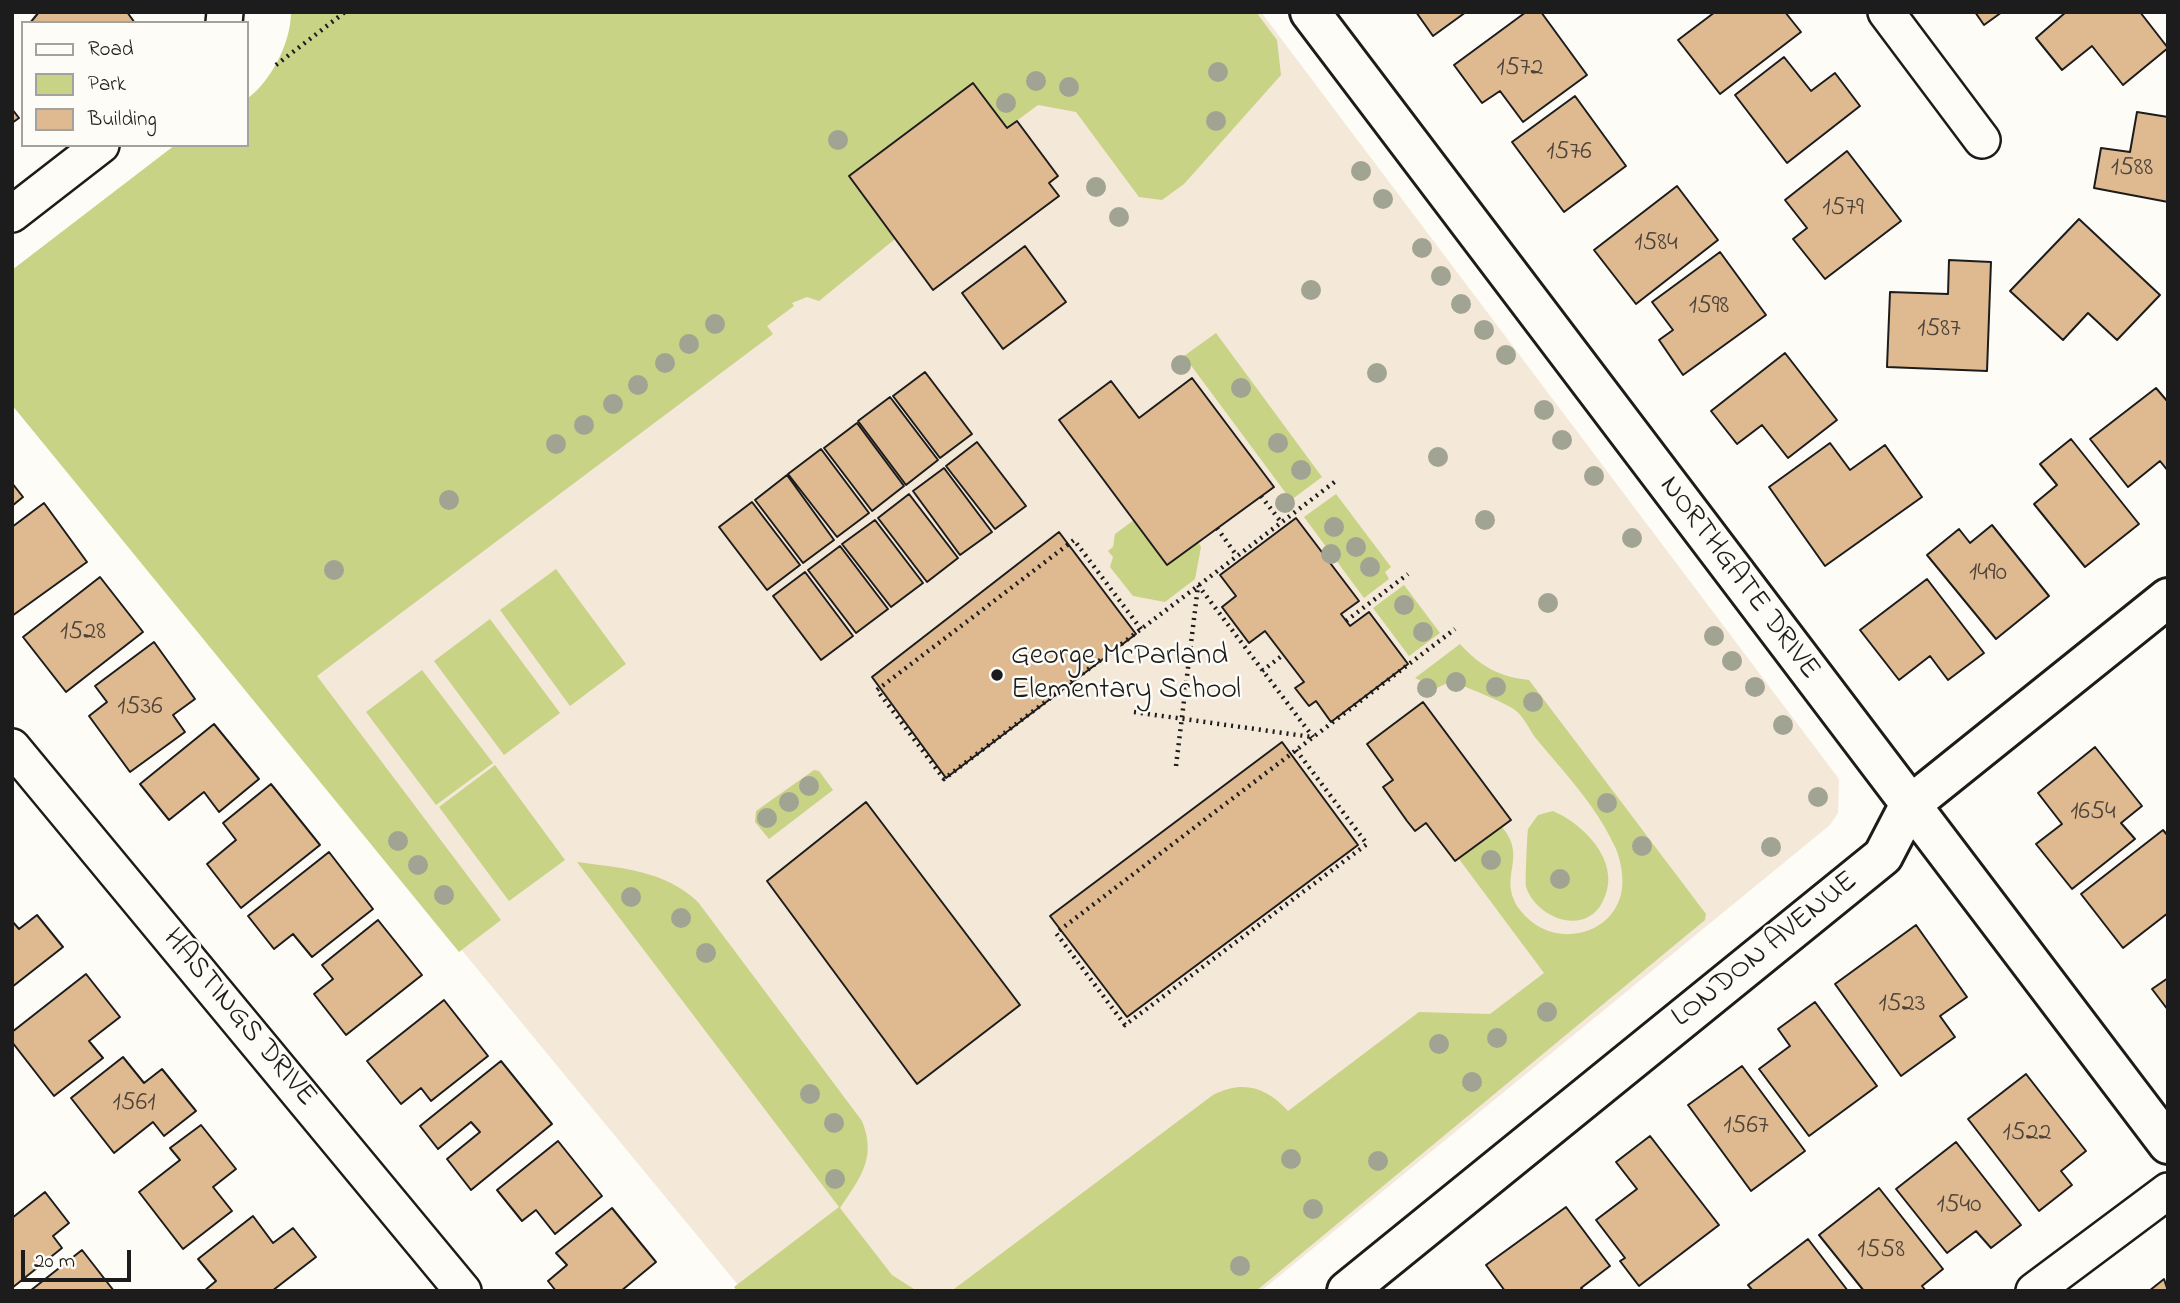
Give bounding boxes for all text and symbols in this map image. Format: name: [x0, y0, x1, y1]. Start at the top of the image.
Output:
legend: [21, 21, 248, 147]
text: Road: [88, 35, 134, 65]
house number: 1572: [1497, 54, 1543, 86]
text: Park: [88, 70, 126, 100]
text: Building: [88, 105, 157, 135]
house number: 1576: [1546, 138, 1592, 170]
house number: 1588: [2111, 154, 2153, 186]
house number: 1579: [1822, 194, 1864, 226]
house number: 1584: [1634, 229, 1678, 261]
house number: 1598: [1689, 292, 1729, 324]
house number: 1587: [1917, 315, 1961, 347]
street label: NORTHGATE DRIVE: [1650, 470, 1826, 688]
house number: 1490: [1969, 559, 2007, 591]
house number: 1528: [60, 618, 106, 650]
place label: George McParland Elementary School: [1011, 640, 1241, 710]
marker: George McParland Elementary School: [989, 667, 1005, 683]
house number: 1536: [117, 693, 163, 725]
house number: 1654: [2070, 798, 2116, 830]
street label: LONDON AVENUE: [1666, 865, 1866, 1037]
street label: HASTINGS DRIVE: [153, 923, 323, 1115]
house number: 1523: [1879, 990, 1925, 1022]
house number: 1561: [113, 1089, 155, 1121]
house number: 1567: [1723, 1112, 1769, 1144]
house number: 1522: [2003, 1119, 2051, 1151]
house number: 1540: [1936, 1191, 1982, 1223]
scale bar: [24, 1236, 135, 1280]
house number: 1558: [1857, 1236, 1905, 1268]
text: 20 m: [34, 1247, 75, 1277]

